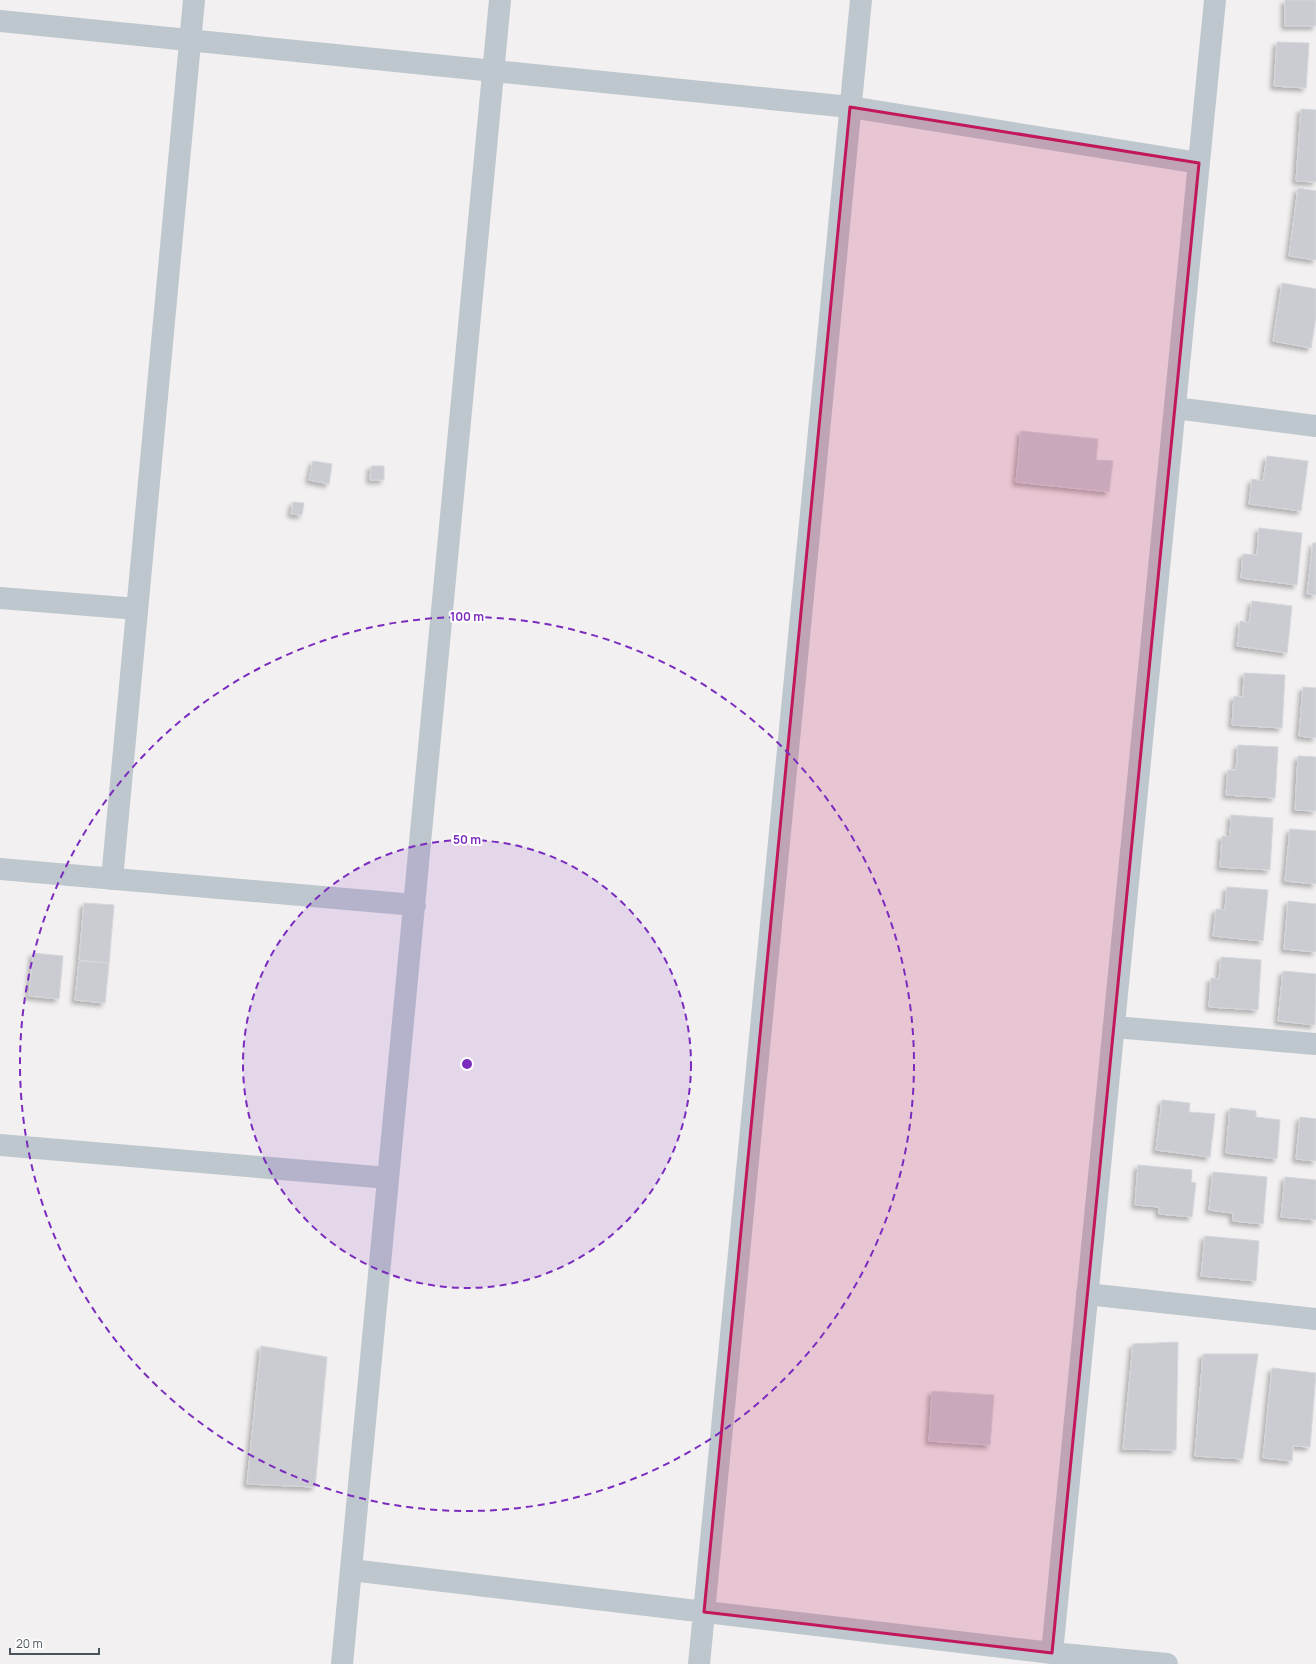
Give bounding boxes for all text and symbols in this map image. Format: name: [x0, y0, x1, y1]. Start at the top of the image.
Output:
text: 100 m: [450, 608, 484, 625]
text: 50 m: [453, 831, 481, 848]
centre of rings: [460, 1057, 474, 1071]
scale bar: [10, 1630, 99, 1656]
text: 20 m: [16, 1635, 43, 1652]

